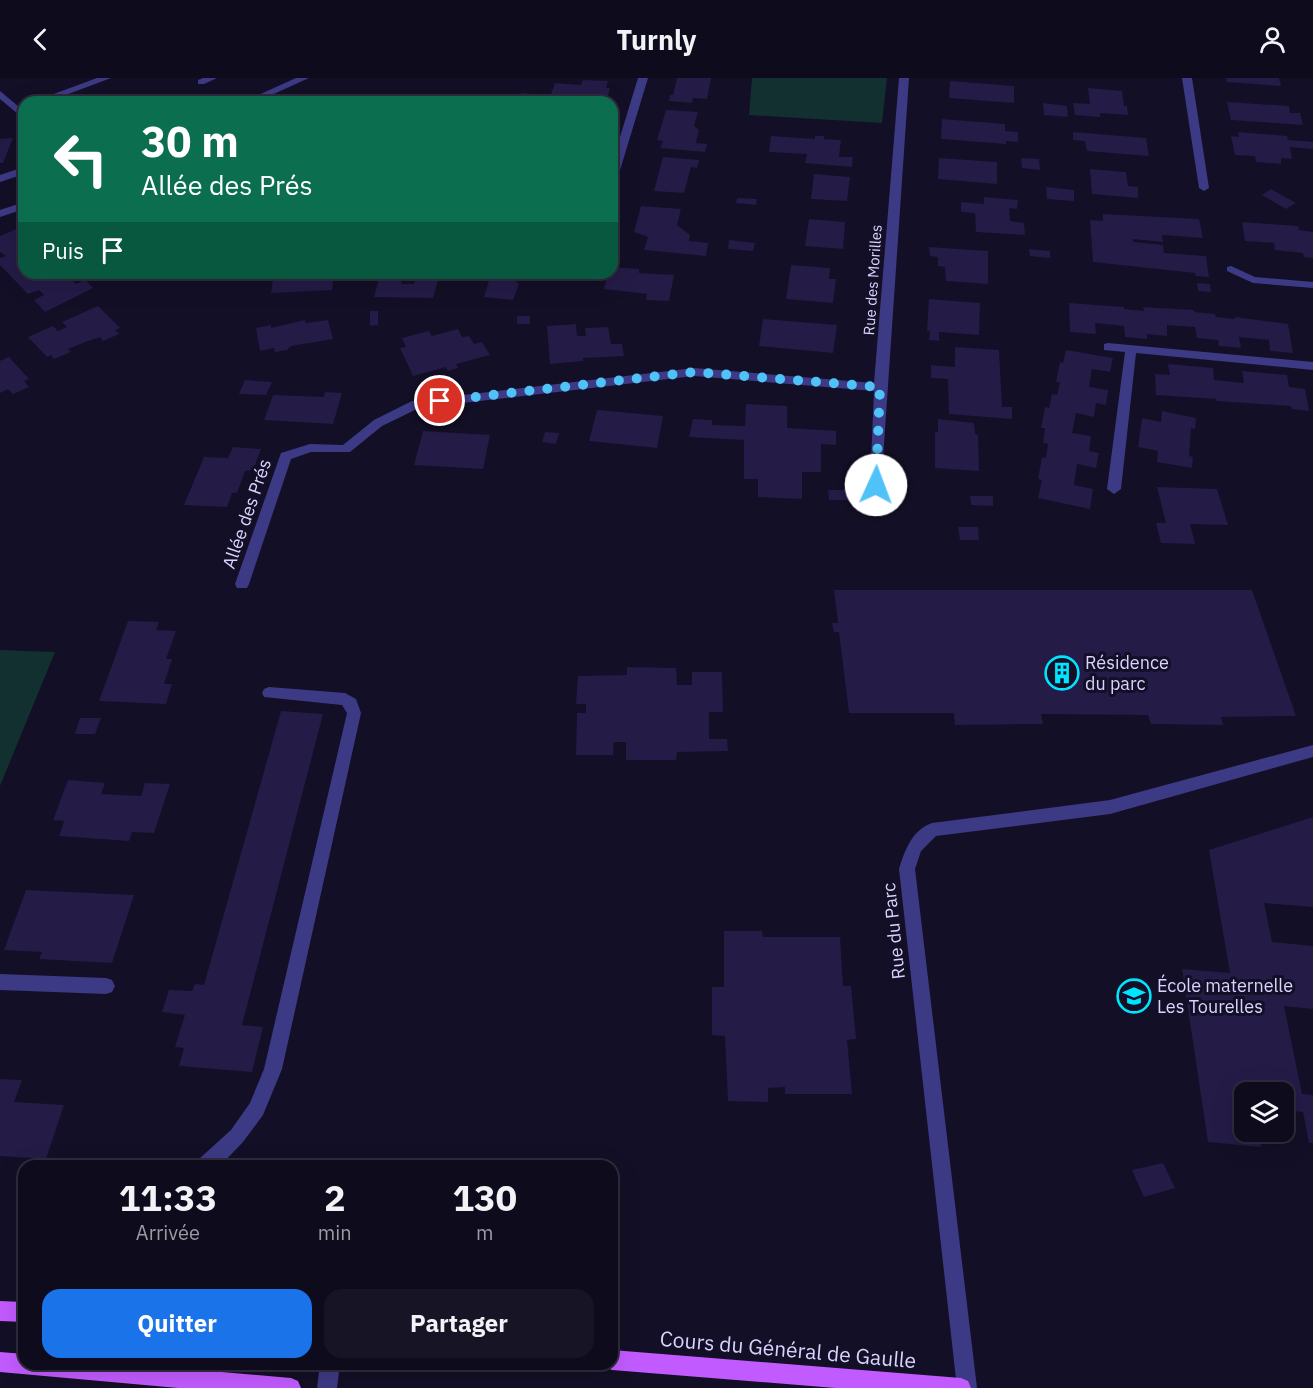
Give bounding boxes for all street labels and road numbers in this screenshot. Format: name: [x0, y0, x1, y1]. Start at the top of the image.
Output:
street label: Rue des Morilles: [859, 224, 886, 336]
street label: Allée des Prés: [217, 456, 276, 572]
street label: Rue du Parc: [877, 882, 910, 980]
street label: Cours du Général de Gaulle: [659, 1324, 917, 1374]

